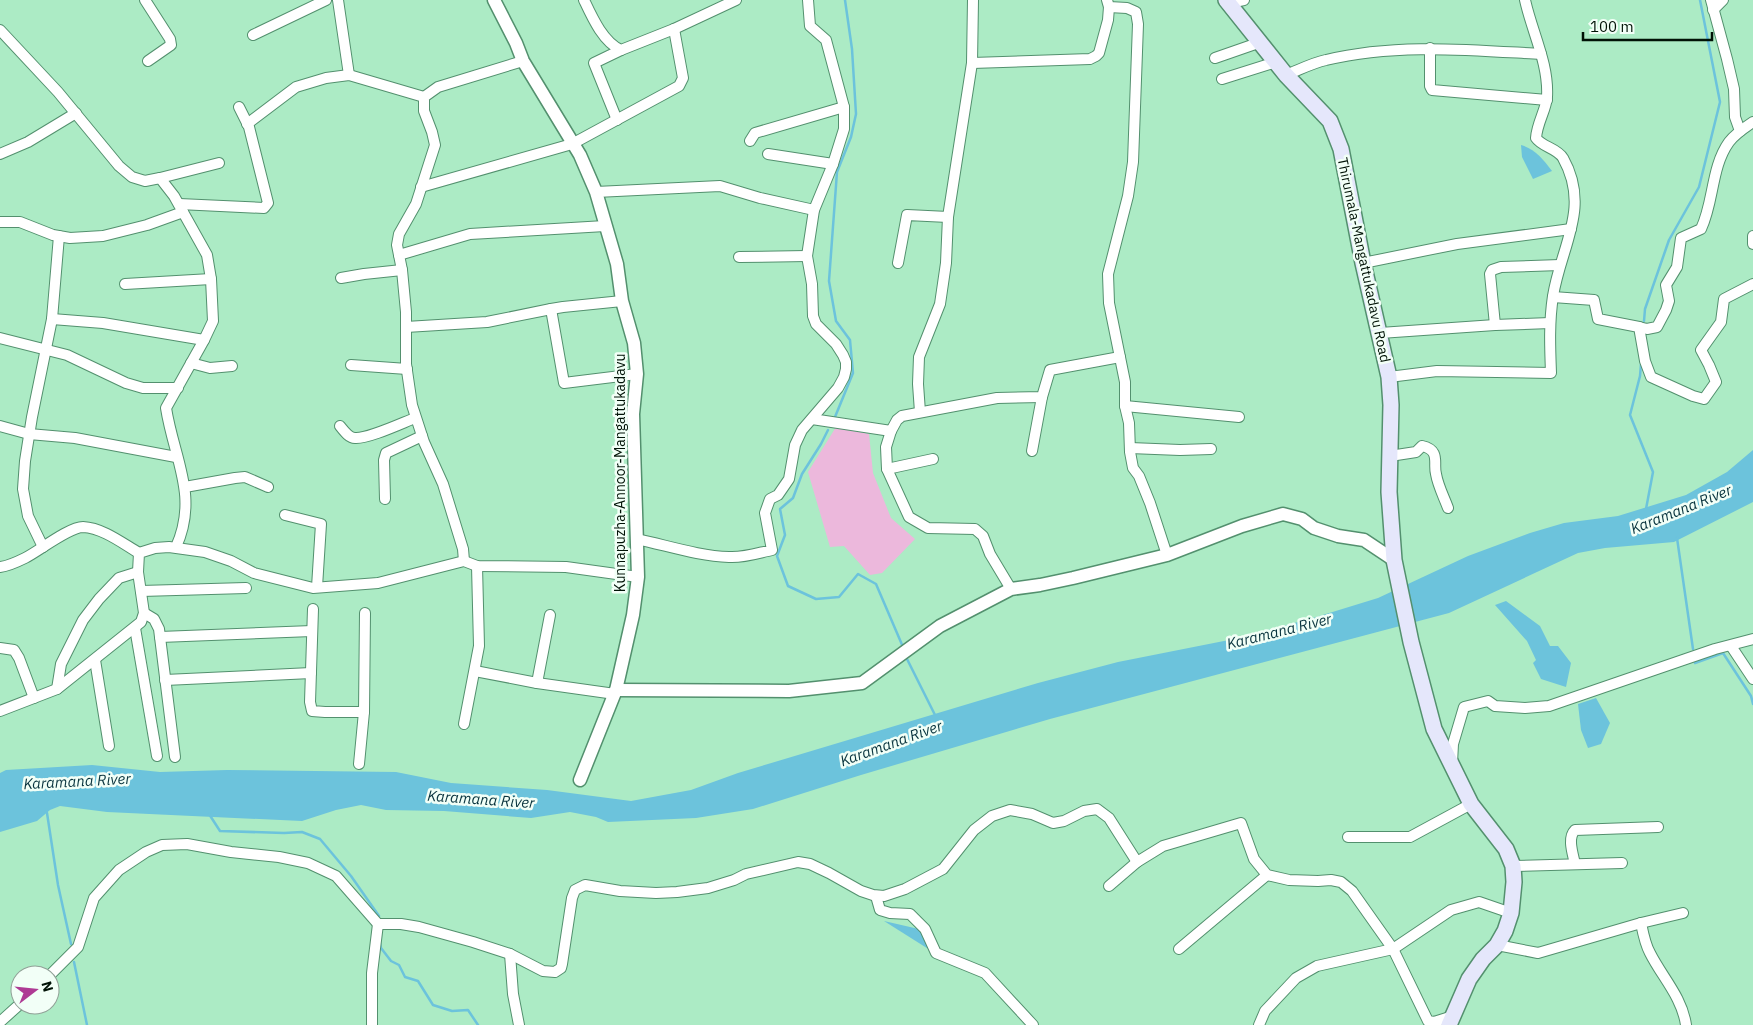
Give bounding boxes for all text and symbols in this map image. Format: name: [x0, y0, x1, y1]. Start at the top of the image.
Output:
scale bar: [1583, 10, 1712, 42]
text: 100 m: [1590, 17, 1634, 36]
street label: Thirumala-Mangattukadavu Road: [1333, 156, 1395, 364]
street label: Kunnapuzha-Annoor-Mangattukadavu: [611, 354, 629, 592]
water label: Karamana River: [1628, 480, 1735, 538]
water label: Karamana River: [1225, 609, 1334, 653]
water label: Karamana River: [837, 716, 945, 770]
water label: Karamana River: [23, 769, 132, 793]
water label: Karamana River: [427, 786, 536, 812]
north arrow: [10, 965, 60, 1015]
text: N: [37, 979, 58, 994]

